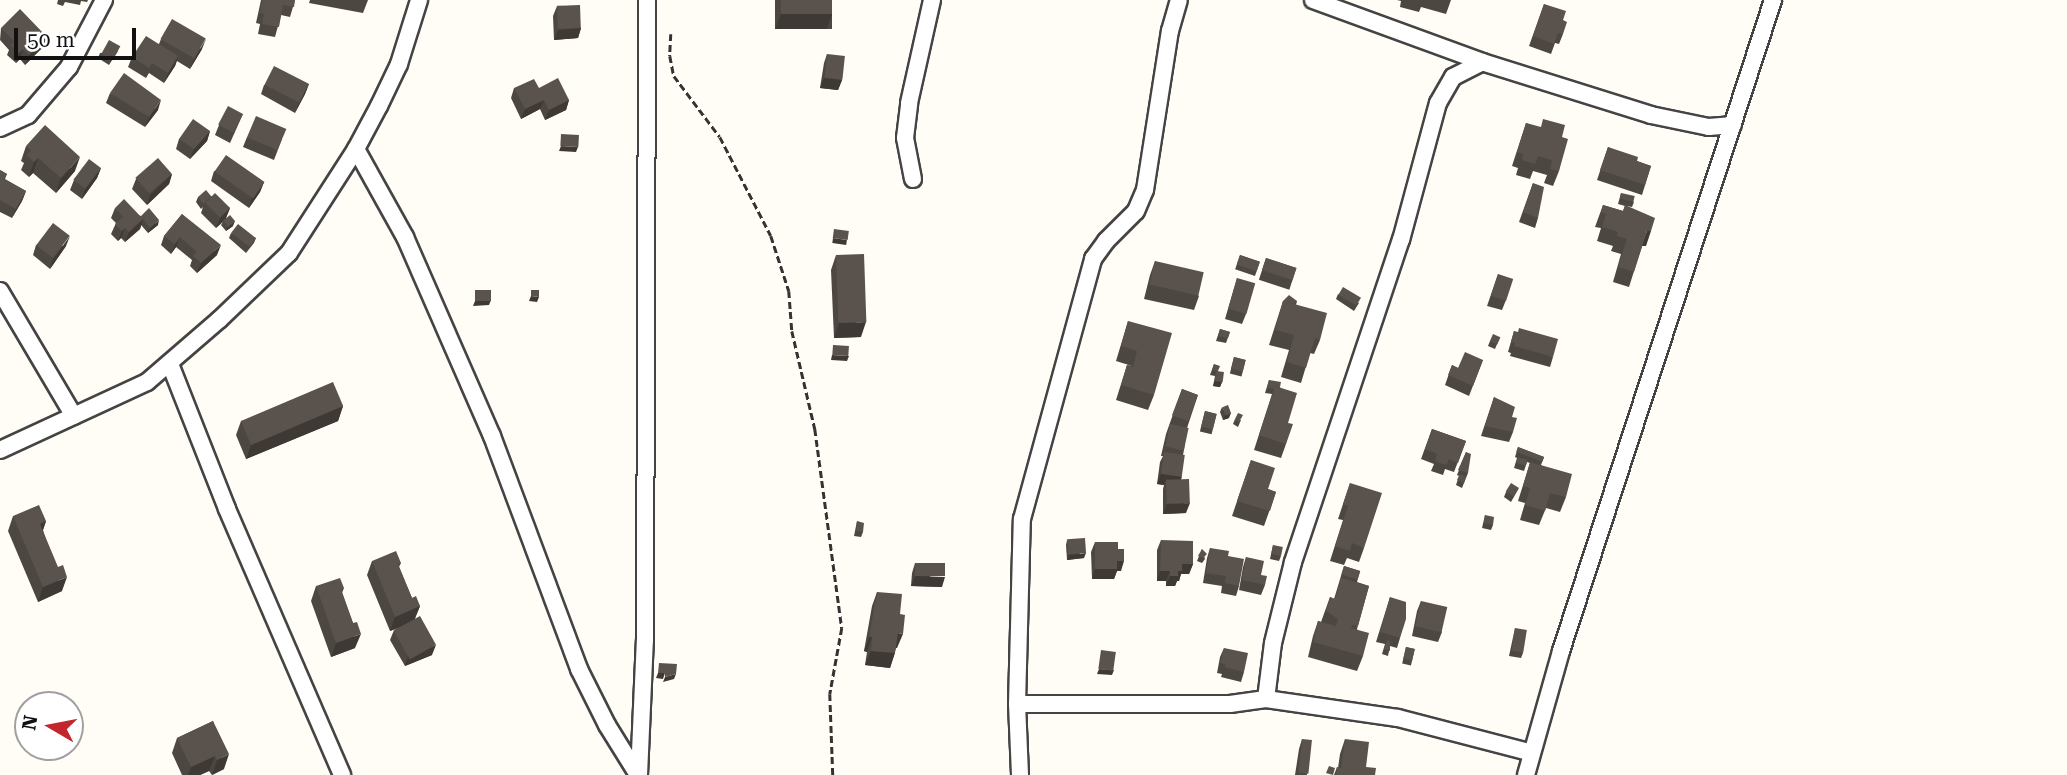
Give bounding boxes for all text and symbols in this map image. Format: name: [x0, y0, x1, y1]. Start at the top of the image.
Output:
scale bar: [18, 14, 140, 58]
text: 50 m: [27, 28, 75, 52]
north arrow: [14, 691, 84, 761]
text: N: [17, 713, 42, 732]

